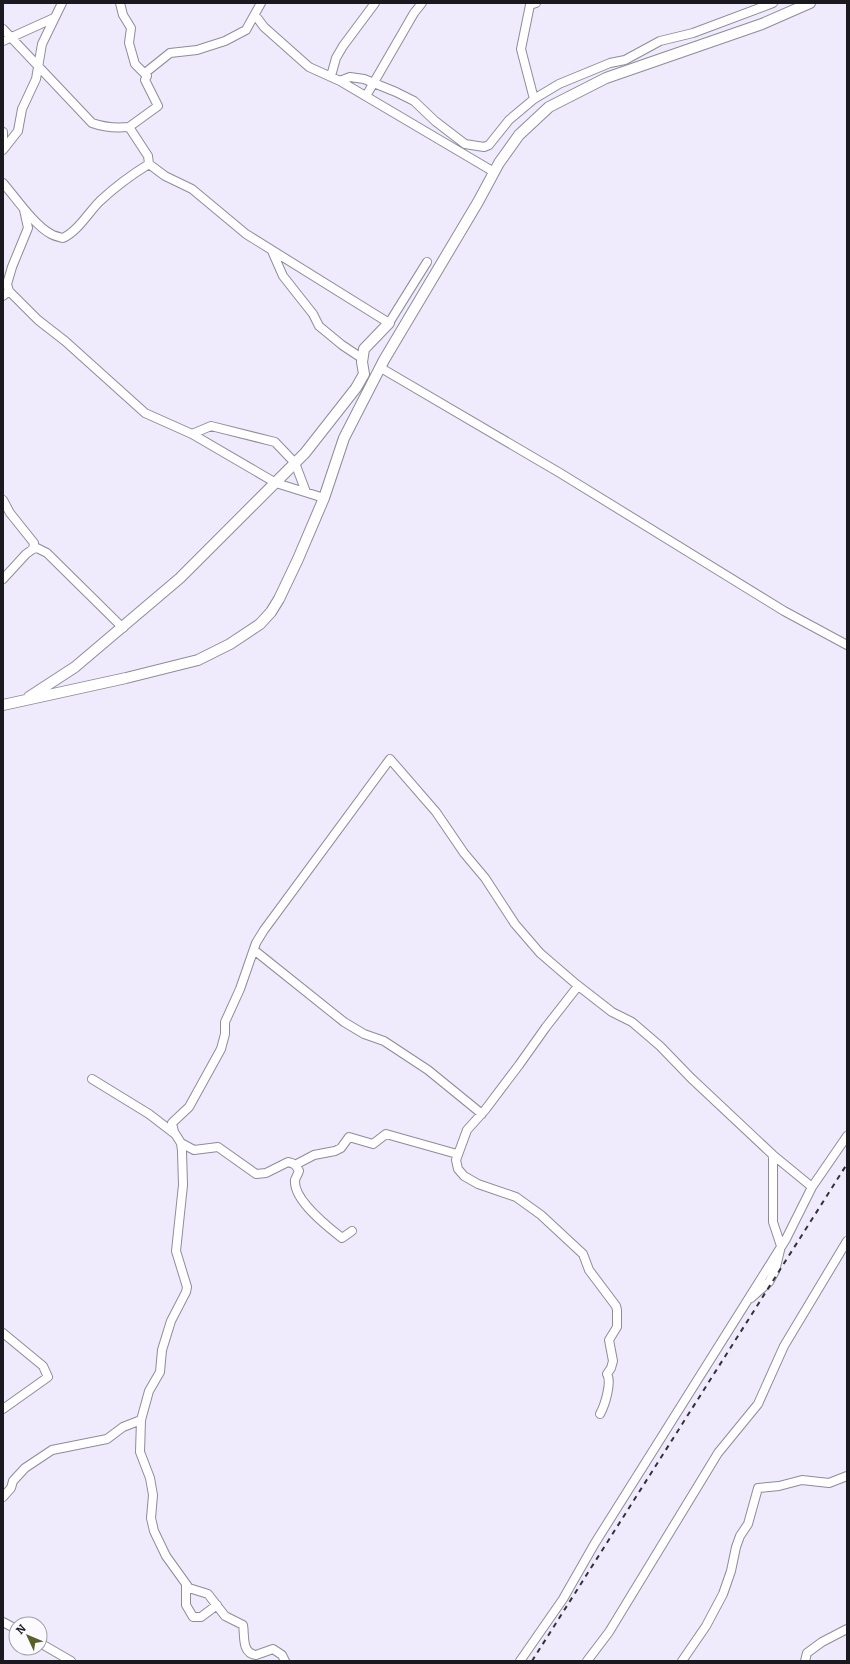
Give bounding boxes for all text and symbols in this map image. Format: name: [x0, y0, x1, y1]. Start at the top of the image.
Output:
north arrow: [8, 1616, 48, 1656]
text: N: [14, 1621, 29, 1637]

